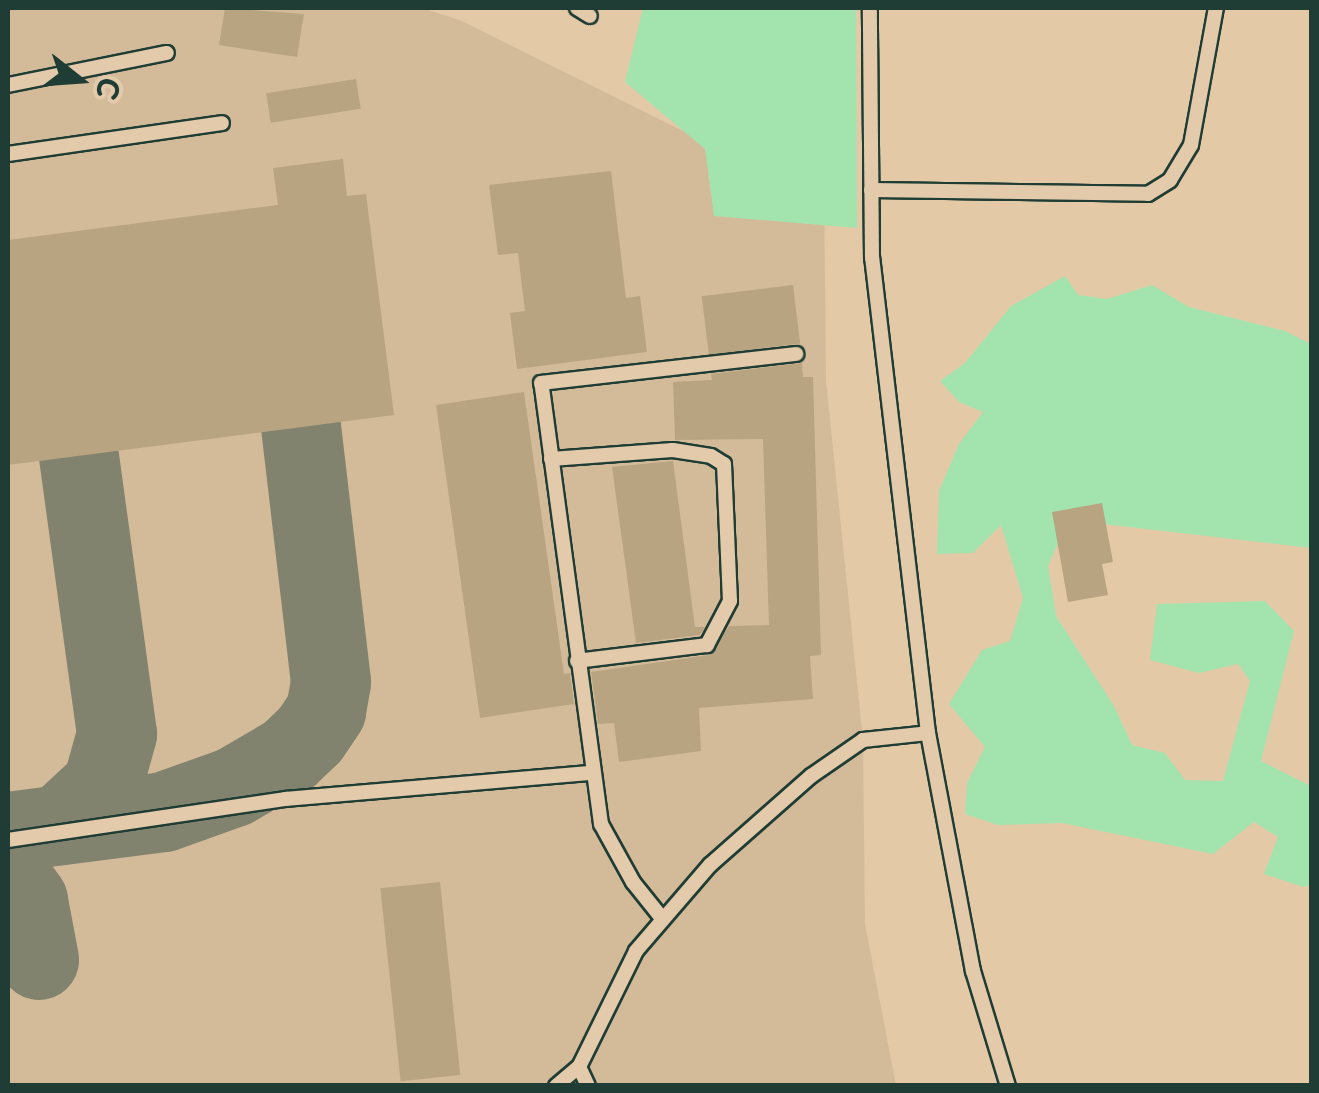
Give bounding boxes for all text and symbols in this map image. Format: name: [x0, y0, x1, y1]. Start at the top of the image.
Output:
north arrow: [30, 30, 130, 130]
text: С: [86, 73, 133, 105]

